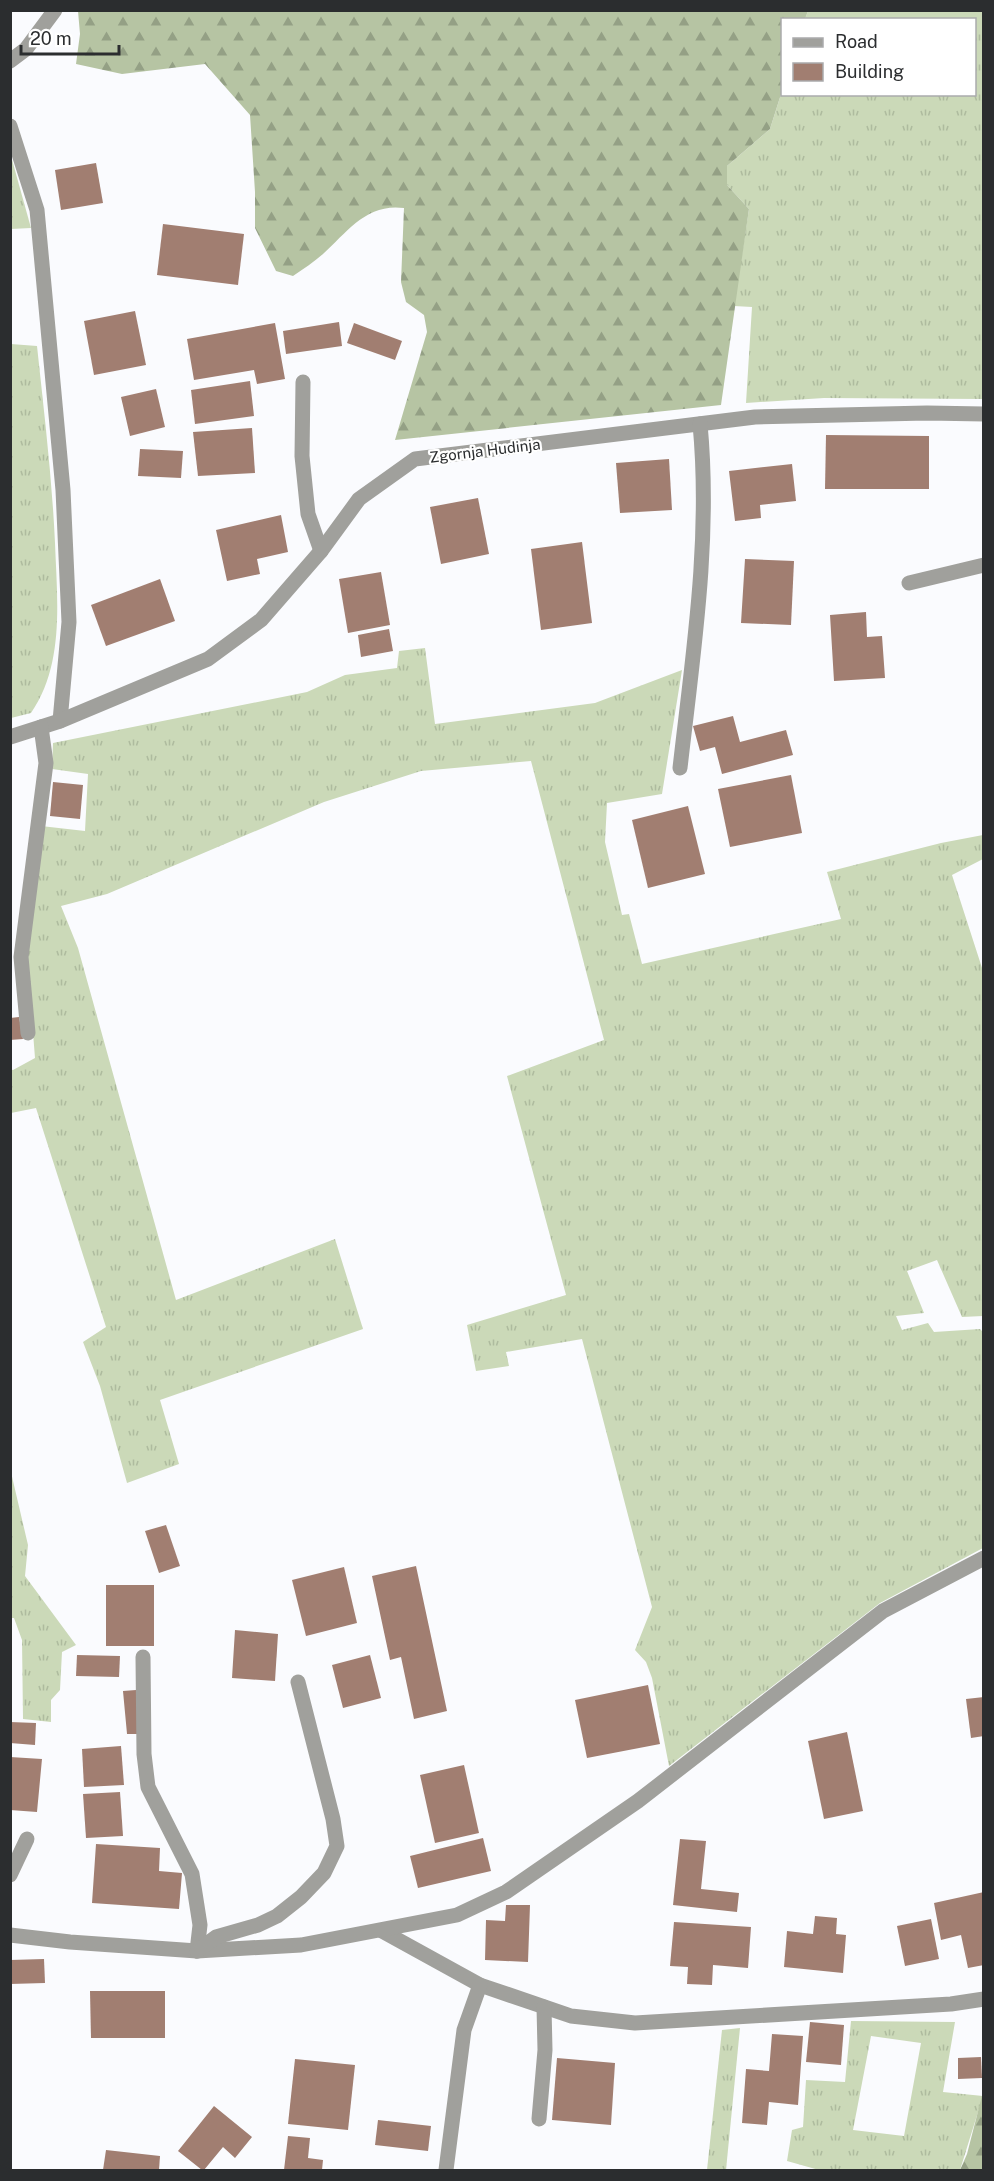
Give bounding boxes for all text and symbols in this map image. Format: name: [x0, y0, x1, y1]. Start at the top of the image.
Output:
scale bar: [21, 18, 118, 56]
legend: [781, 18, 976, 96]
text: 20 m: [30, 28, 72, 49]
text: Road: [835, 31, 878, 52]
text: Building: [835, 61, 904, 82]
street label: Zgornja Hudinja: [429, 435, 541, 466]

